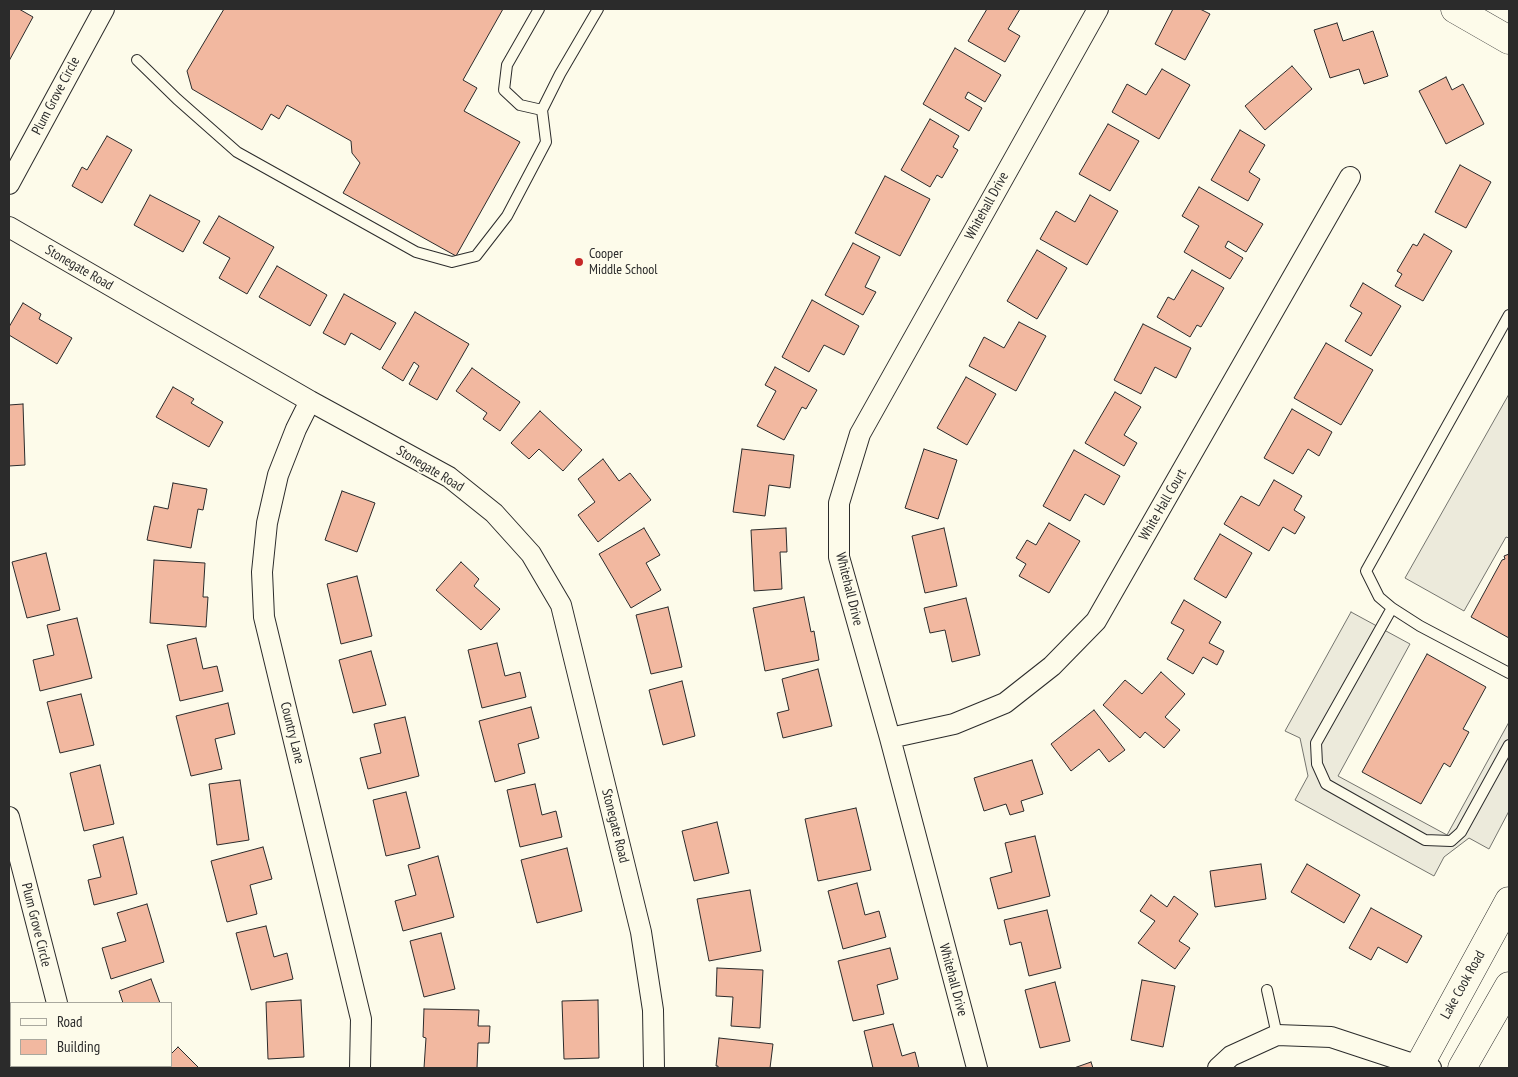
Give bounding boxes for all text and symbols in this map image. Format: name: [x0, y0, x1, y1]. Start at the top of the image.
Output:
street label: Plum Grove Circle: [28, 54, 84, 138]
street label: Whitehall Drive: [962, 169, 1012, 243]
street label: Stonegate Road: [42, 242, 116, 294]
place label: Cooper Middle School: [589, 246, 658, 278]
marker: Cooper Middle School: [573, 256, 585, 268]
street label: Stonegate Road: [393, 442, 467, 496]
street label: White Hall Court: [1136, 466, 1190, 544]
street label: Whitehall Drive: [832, 551, 866, 627]
street label: Country Lane: [276, 700, 308, 766]
street label: Stonegate Road: [598, 787, 632, 865]
street label: Plum Grove Circle: [17, 881, 55, 969]
street label: Whitehall Drive: [935, 942, 971, 1018]
street label: Lake Cook Road: [1437, 948, 1489, 1022]
legend: [10, 1002, 172, 1067]
text: Road: [57, 1012, 83, 1031]
text: Building: [57, 1037, 100, 1056]

